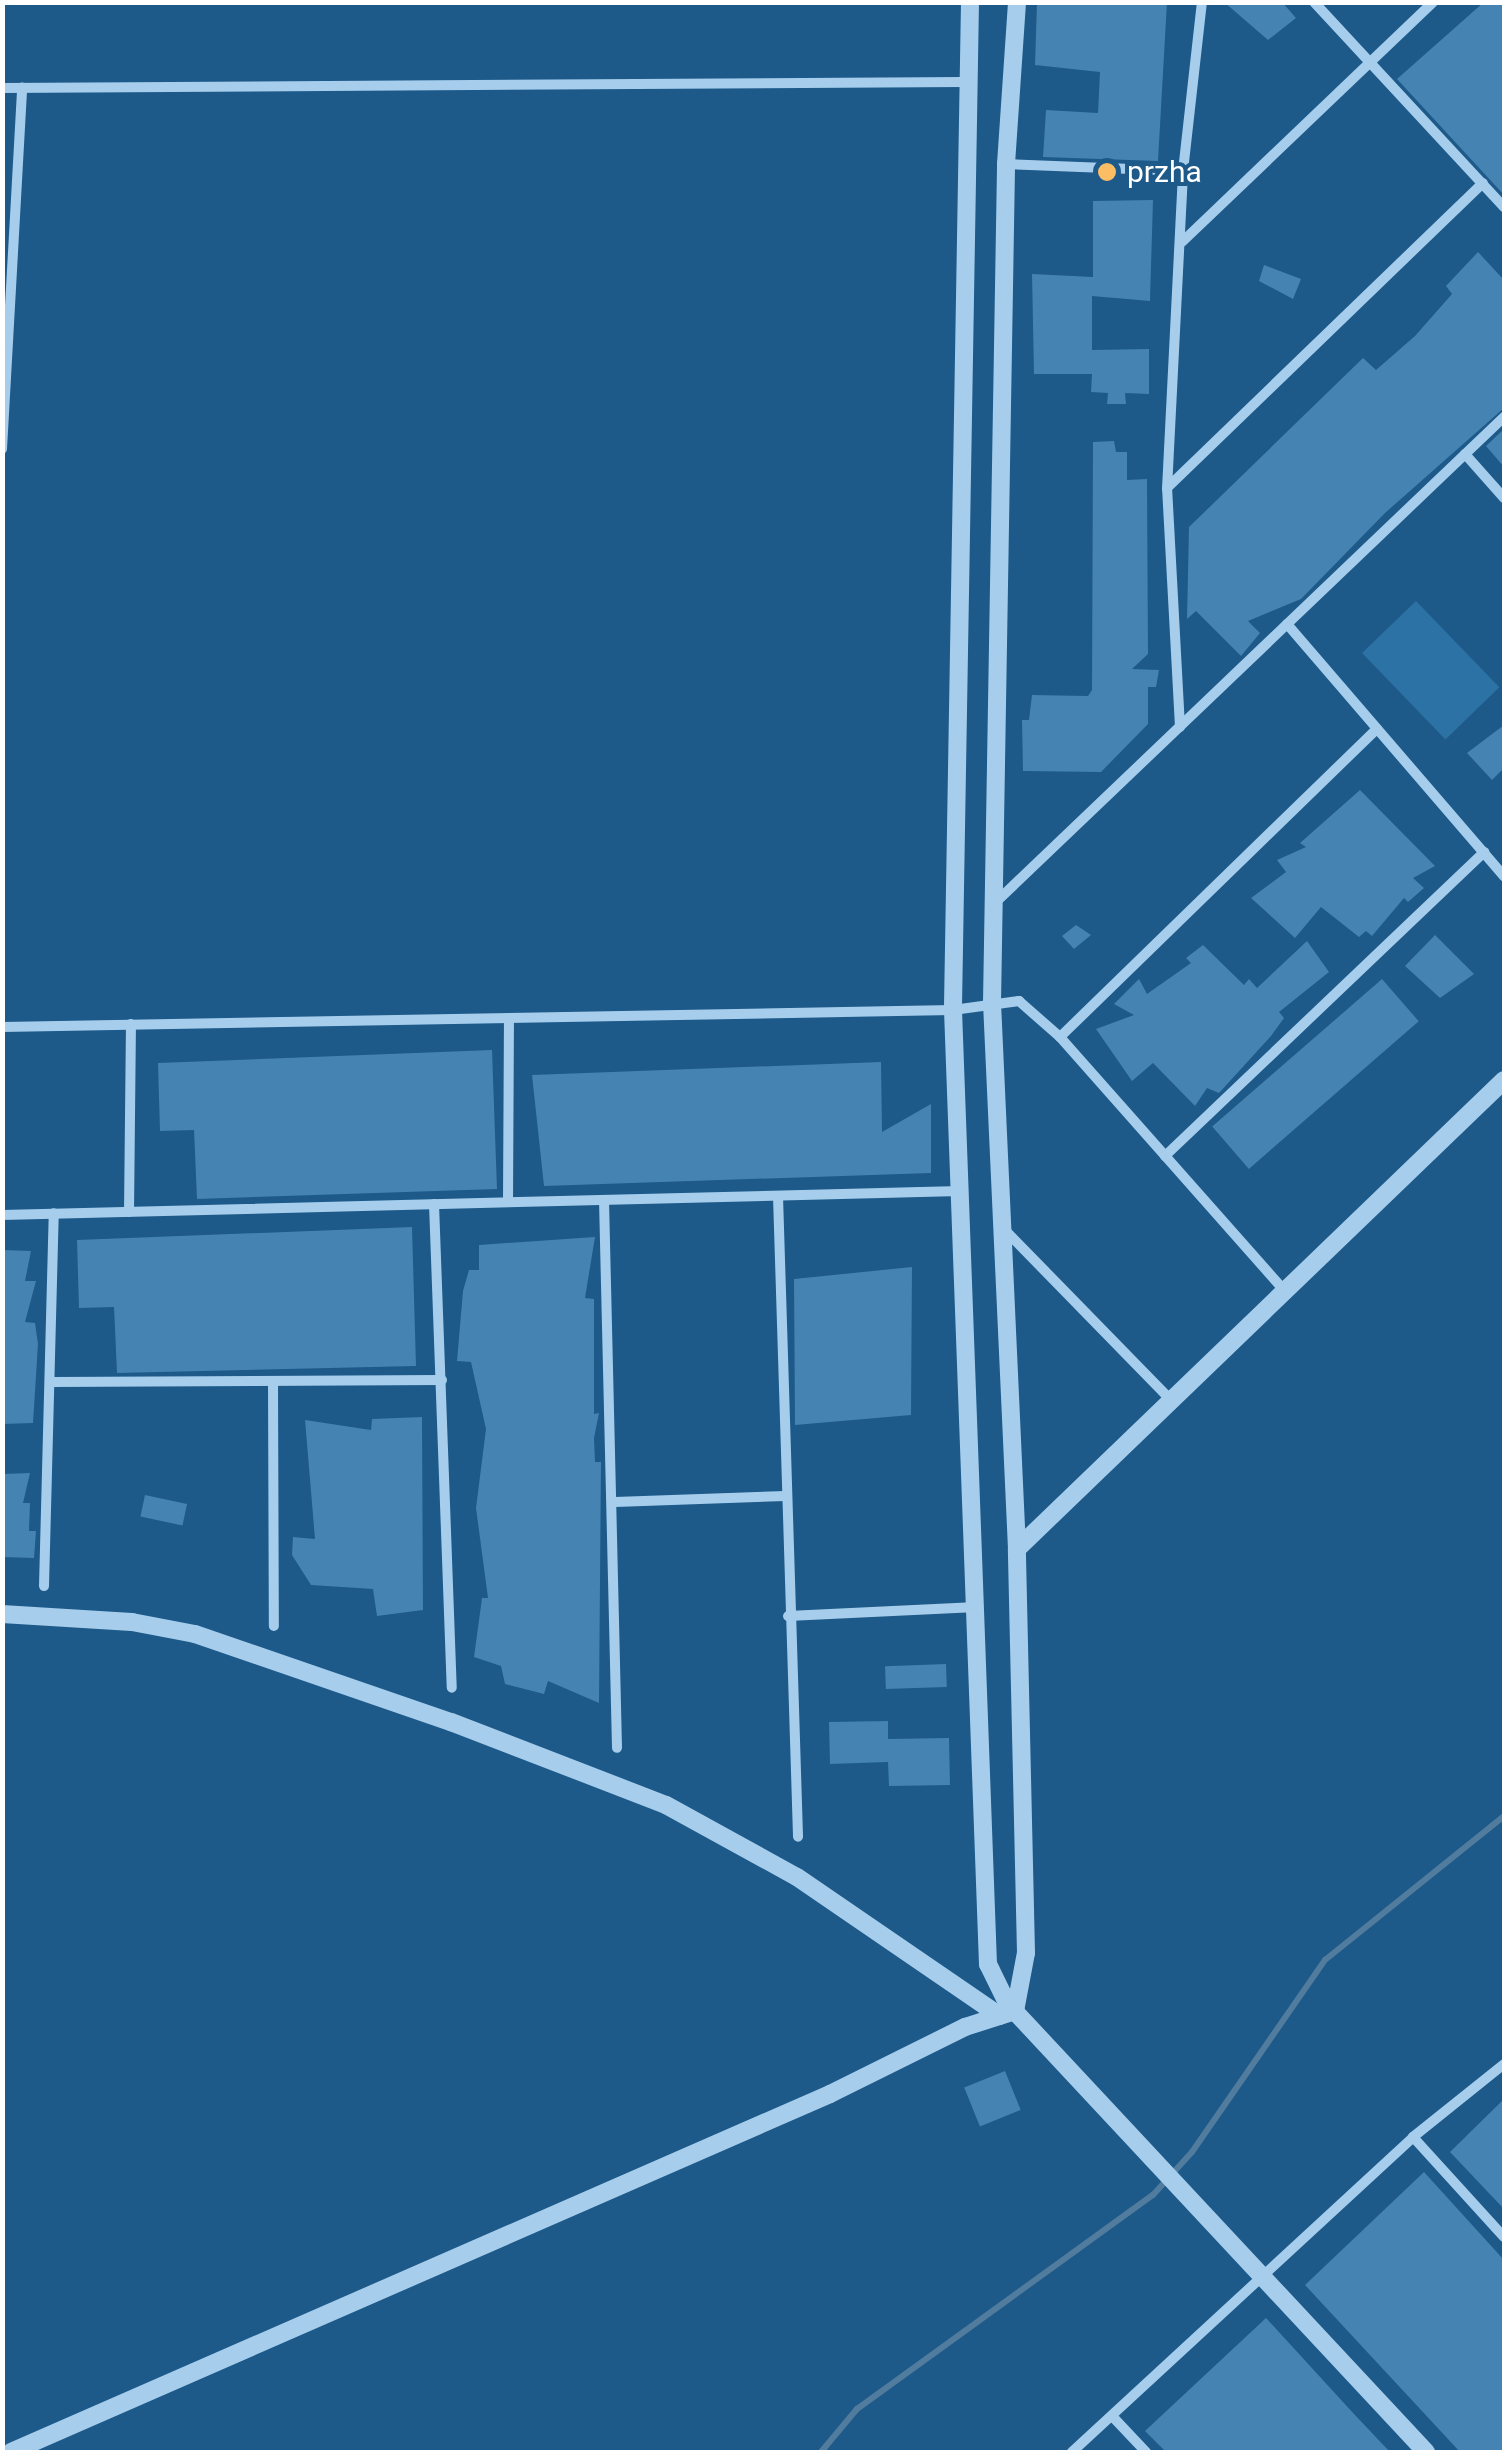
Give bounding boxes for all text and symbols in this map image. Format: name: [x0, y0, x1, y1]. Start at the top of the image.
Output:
place label: przha: [1127, 154, 1202, 190]
marker: przha: [1096, 161, 1118, 183]

